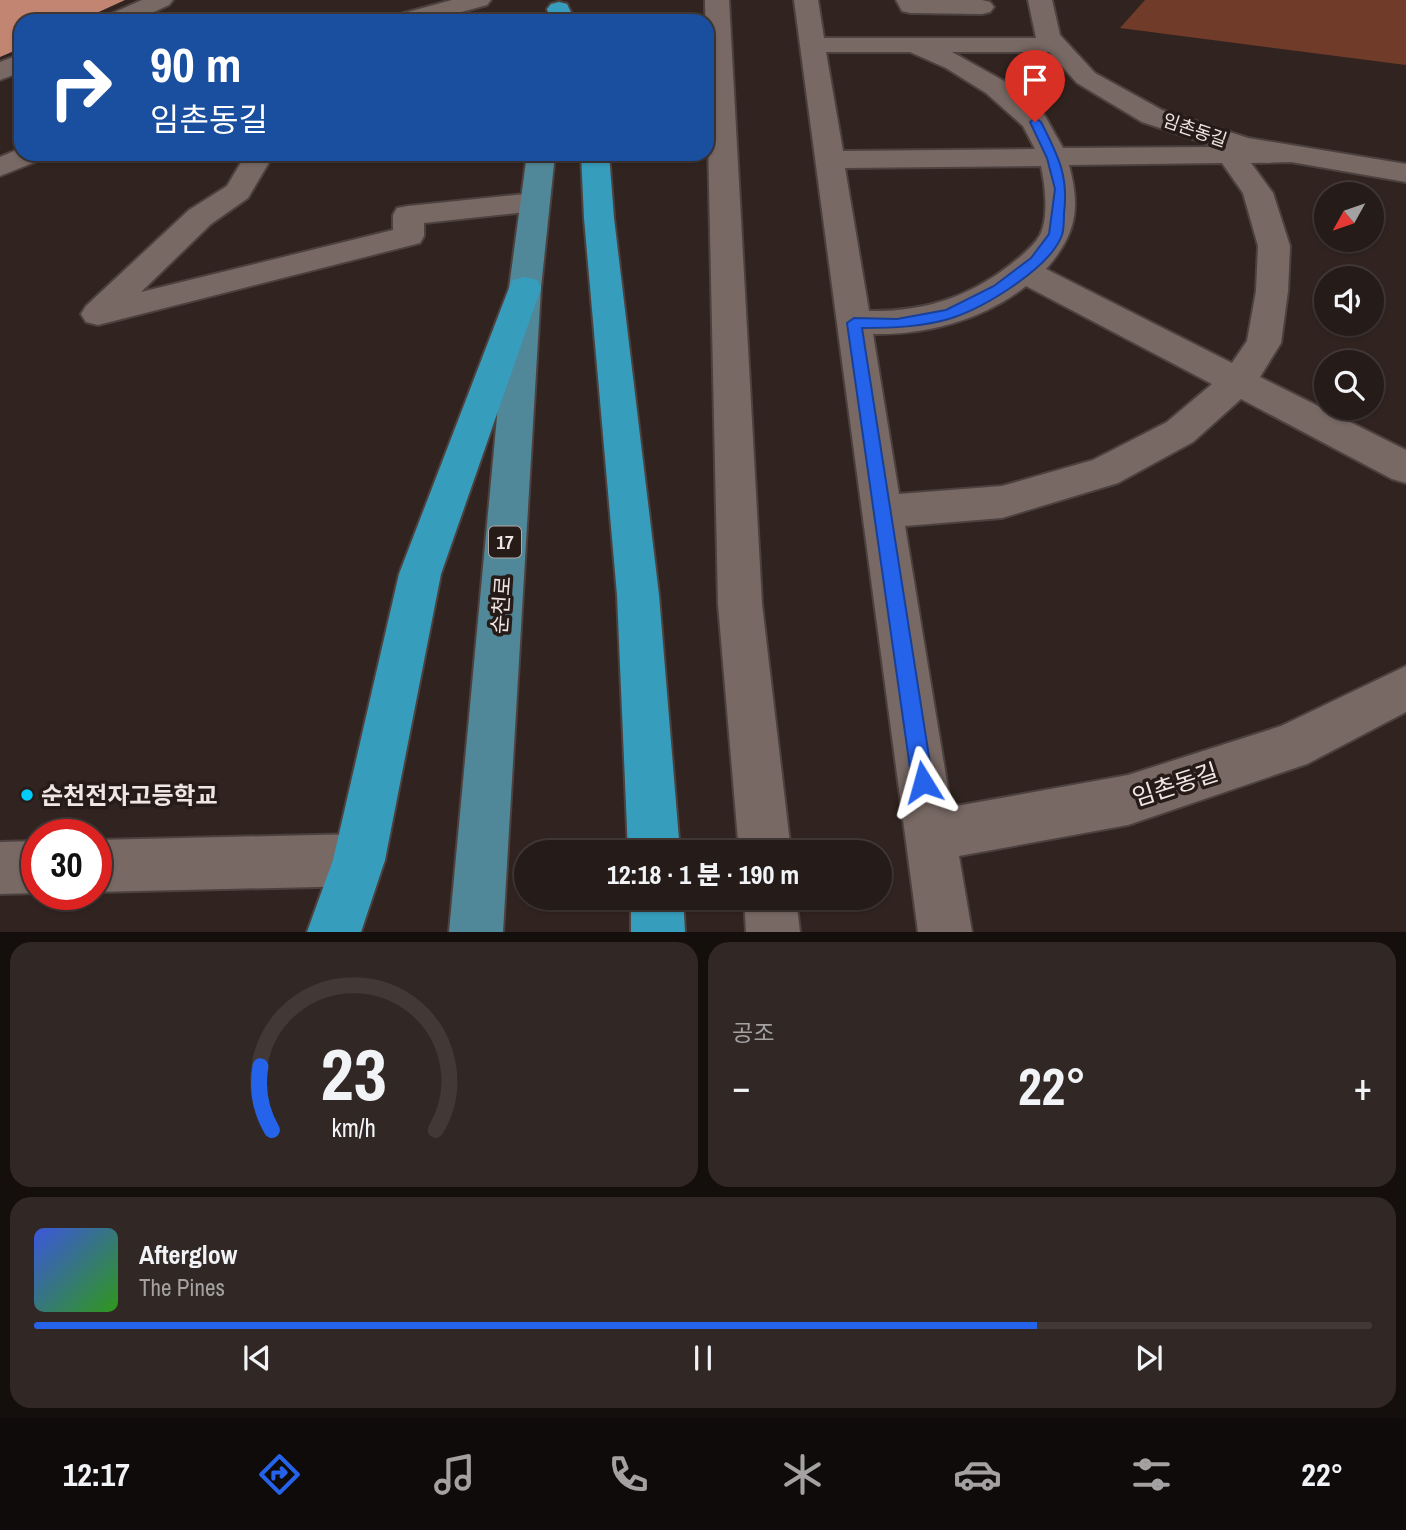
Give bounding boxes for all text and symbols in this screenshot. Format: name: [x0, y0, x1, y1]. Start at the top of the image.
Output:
text: 90 m: [150, 31, 242, 97]
icon: right: [35, 42, 126, 133]
pin: [1005, 50, 1065, 122]
icon: arrive: [1016, 61, 1054, 99]
text: 임촌동길: [150, 98, 268, 141]
street label: 임촌동길: [1160, 107, 1230, 153]
north arrow: [1314, 182, 1384, 252]
map controls: [1314, 182, 1384, 420]
button: sound: [1314, 266, 1384, 336]
button: search: [1314, 350, 1384, 420]
road number: 17: [489, 526, 521, 558]
street label: 순천로: [485, 575, 517, 635]
position arrow: [886, 745, 960, 819]
street label: 임촌동길: [1128, 755, 1222, 813]
place label: 순천전자고등학교: [41, 779, 218, 811]
marker: 순천전자고등학교: [19, 787, 35, 803]
speed limit sign: 30: [21, 819, 112, 910]
text: 12:18 · 1 분 · 190 m: [607, 857, 799, 892]
text: 공조: [732, 1017, 774, 1048]
text: 23: [321, 1026, 387, 1124]
text: 22°: [1018, 1051, 1086, 1121]
text: −: [732, 1061, 750, 1112]
text: +: [1354, 1061, 1372, 1112]
text: km/h: [332, 1111, 376, 1145]
text: Afterglow: [139, 1237, 237, 1272]
text: The Pines: [139, 1272, 225, 1303]
icon: previous: [238, 1339, 276, 1377]
icon: pause: [684, 1339, 722, 1377]
icon: next: [1130, 1339, 1168, 1377]
icon: directions: [255, 1450, 304, 1499]
icon: music: [430, 1450, 479, 1499]
icon: phone: [604, 1450, 653, 1499]
icon: climate: [778, 1450, 827, 1499]
icon: car: [953, 1450, 1002, 1499]
icon: filters: [1127, 1450, 1176, 1499]
text: 12:17: [63, 1453, 130, 1496]
text: 22°: [1301, 1453, 1343, 1496]

